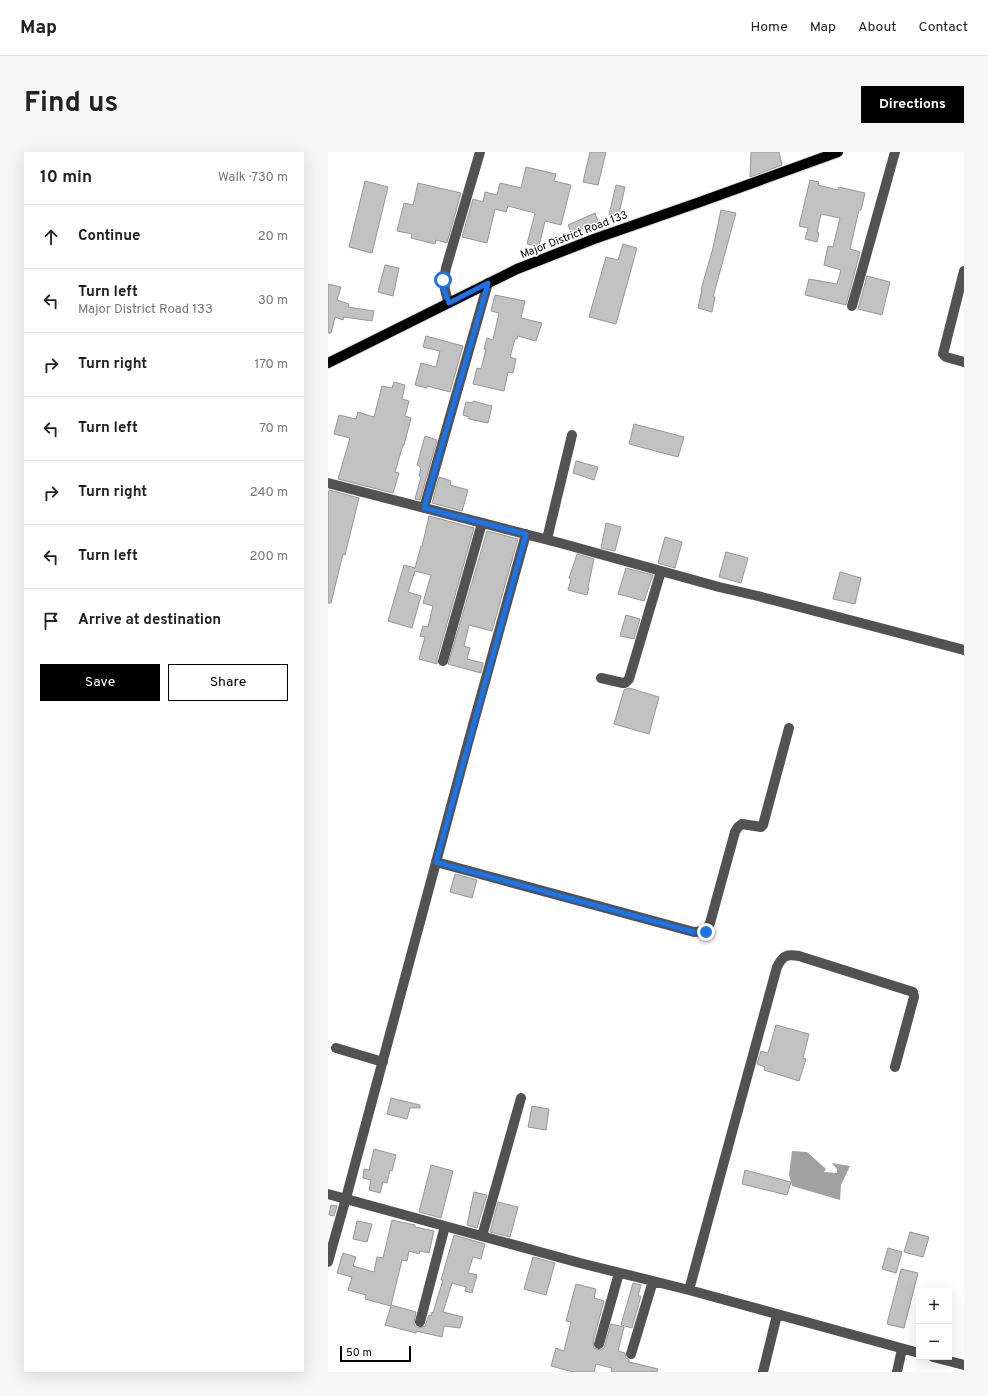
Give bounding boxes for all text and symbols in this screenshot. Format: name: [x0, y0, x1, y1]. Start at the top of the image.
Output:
text: Map: [20, 16, 57, 40]
text: Home: [751, 19, 788, 36]
text: Map: [810, 19, 836, 36]
text: About: [858, 19, 897, 36]
text: Contact: [919, 19, 968, 36]
text: Find us: [24, 86, 118, 122]
button: Directions: [861, 86, 964, 123]
text: 10 min: [40, 167, 92, 189]
text: Walk · 730 m: [218, 170, 288, 186]
street label: Major District Road 133: [518, 208, 630, 262]
icon: ahead: [40, 226, 62, 248]
text: Continue: [78, 227, 140, 246]
text: 20 m: [258, 229, 288, 245]
route start: [434, 271, 452, 289]
text: Turn left: [78, 283, 138, 302]
icon: left: [40, 290, 62, 312]
text: 30 m: [258, 293, 288, 309]
text: Major District Road 133: [78, 302, 213, 318]
icon: right: [40, 354, 62, 376]
text: Turn right: [78, 355, 147, 374]
text: 170 m: [254, 357, 288, 373]
icon: left: [40, 418, 62, 440]
text: Turn left: [78, 419, 138, 438]
text: 70 m: [259, 421, 288, 437]
icon: right: [40, 482, 62, 504]
text: Turn right: [78, 483, 147, 502]
text: 240 m: [250, 485, 288, 501]
icon: left: [40, 546, 62, 568]
text: Turn left: [78, 547, 138, 566]
text: 200 m: [249, 549, 288, 565]
icon: arrive: [40, 610, 62, 632]
text: Arrive at destination: [78, 611, 221, 630]
button: Save: [40, 664, 160, 701]
button: Share: [168, 664, 288, 701]
route end: [697, 923, 715, 941]
map controls: [916, 1288, 952, 1360]
button: +: [916, 1288, 952, 1324]
button: −: [916, 1324, 952, 1360]
scale bar: [340, 1344, 411, 1363]
text: 50 m: [346, 1346, 372, 1360]

